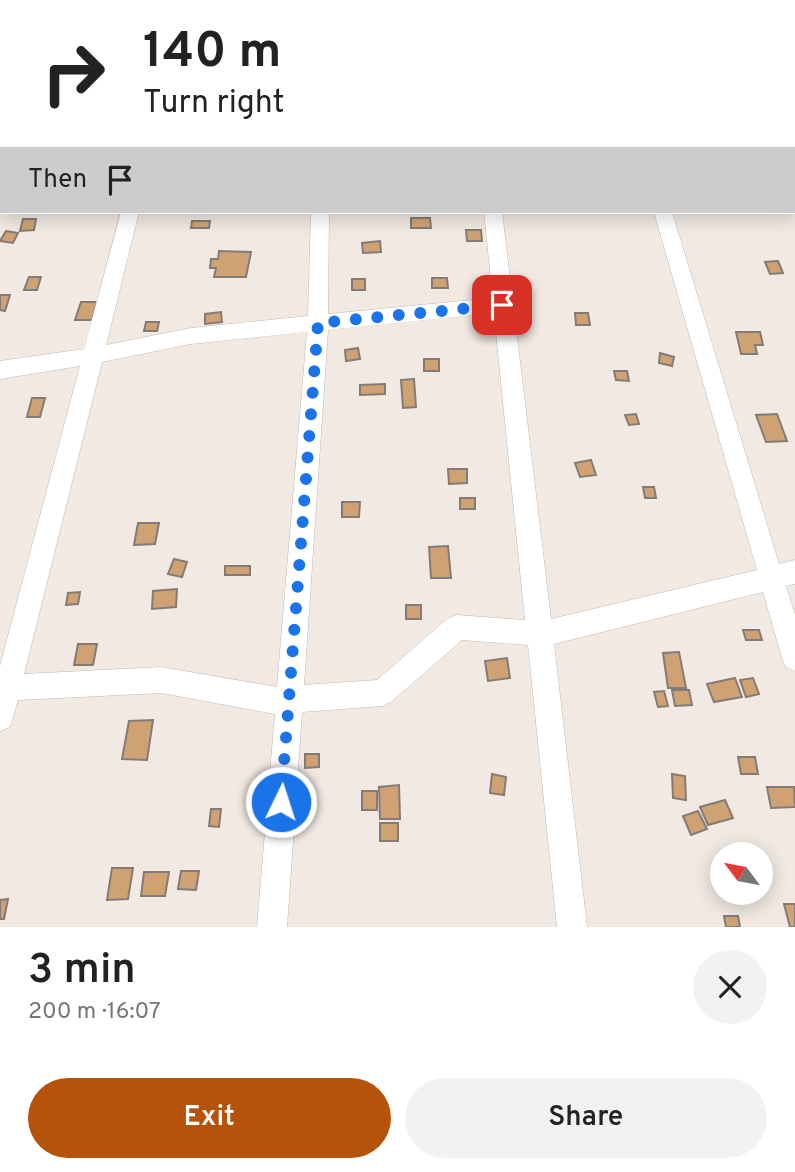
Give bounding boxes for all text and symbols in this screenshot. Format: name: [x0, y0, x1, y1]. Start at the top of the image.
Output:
text: 140 m: [143, 23, 282, 85]
icon: right: [28, 28, 119, 119]
text: Turn right: [143, 84, 285, 124]
icon: arrive: [101, 161, 139, 199]
text: Then: [28, 164, 87, 197]
pin: [472, 275, 532, 335]
icon: arrive: [483, 286, 521, 324]
position arrow: [244, 765, 318, 839]
north arrow: [710, 842, 774, 905]
map controls: [710, 842, 773, 905]
text: 3 min: [28, 945, 136, 998]
button: close: [693, 950, 767, 1024]
text: 200 m · 16:07: [28, 998, 161, 1027]
button: Exit: [28, 1078, 391, 1158]
button: Share: [405, 1078, 767, 1158]

